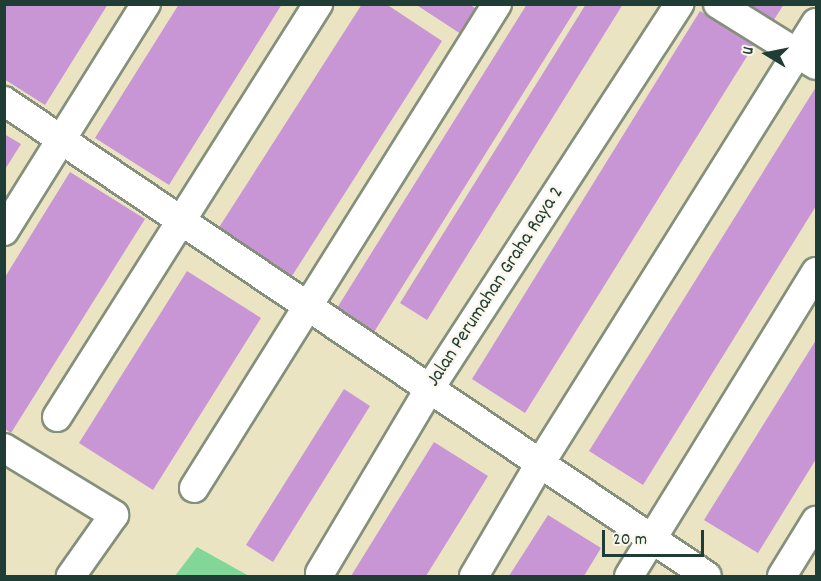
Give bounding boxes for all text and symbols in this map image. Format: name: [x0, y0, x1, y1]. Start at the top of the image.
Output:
north arrow: [737, 24, 797, 84]
text: U: [737, 45, 761, 57]
street label: Jalan Perumahan Graha Raya 2: [422, 182, 570, 392]
scale bar: [605, 518, 707, 556]
text: 20 m: [613, 528, 647, 553]

